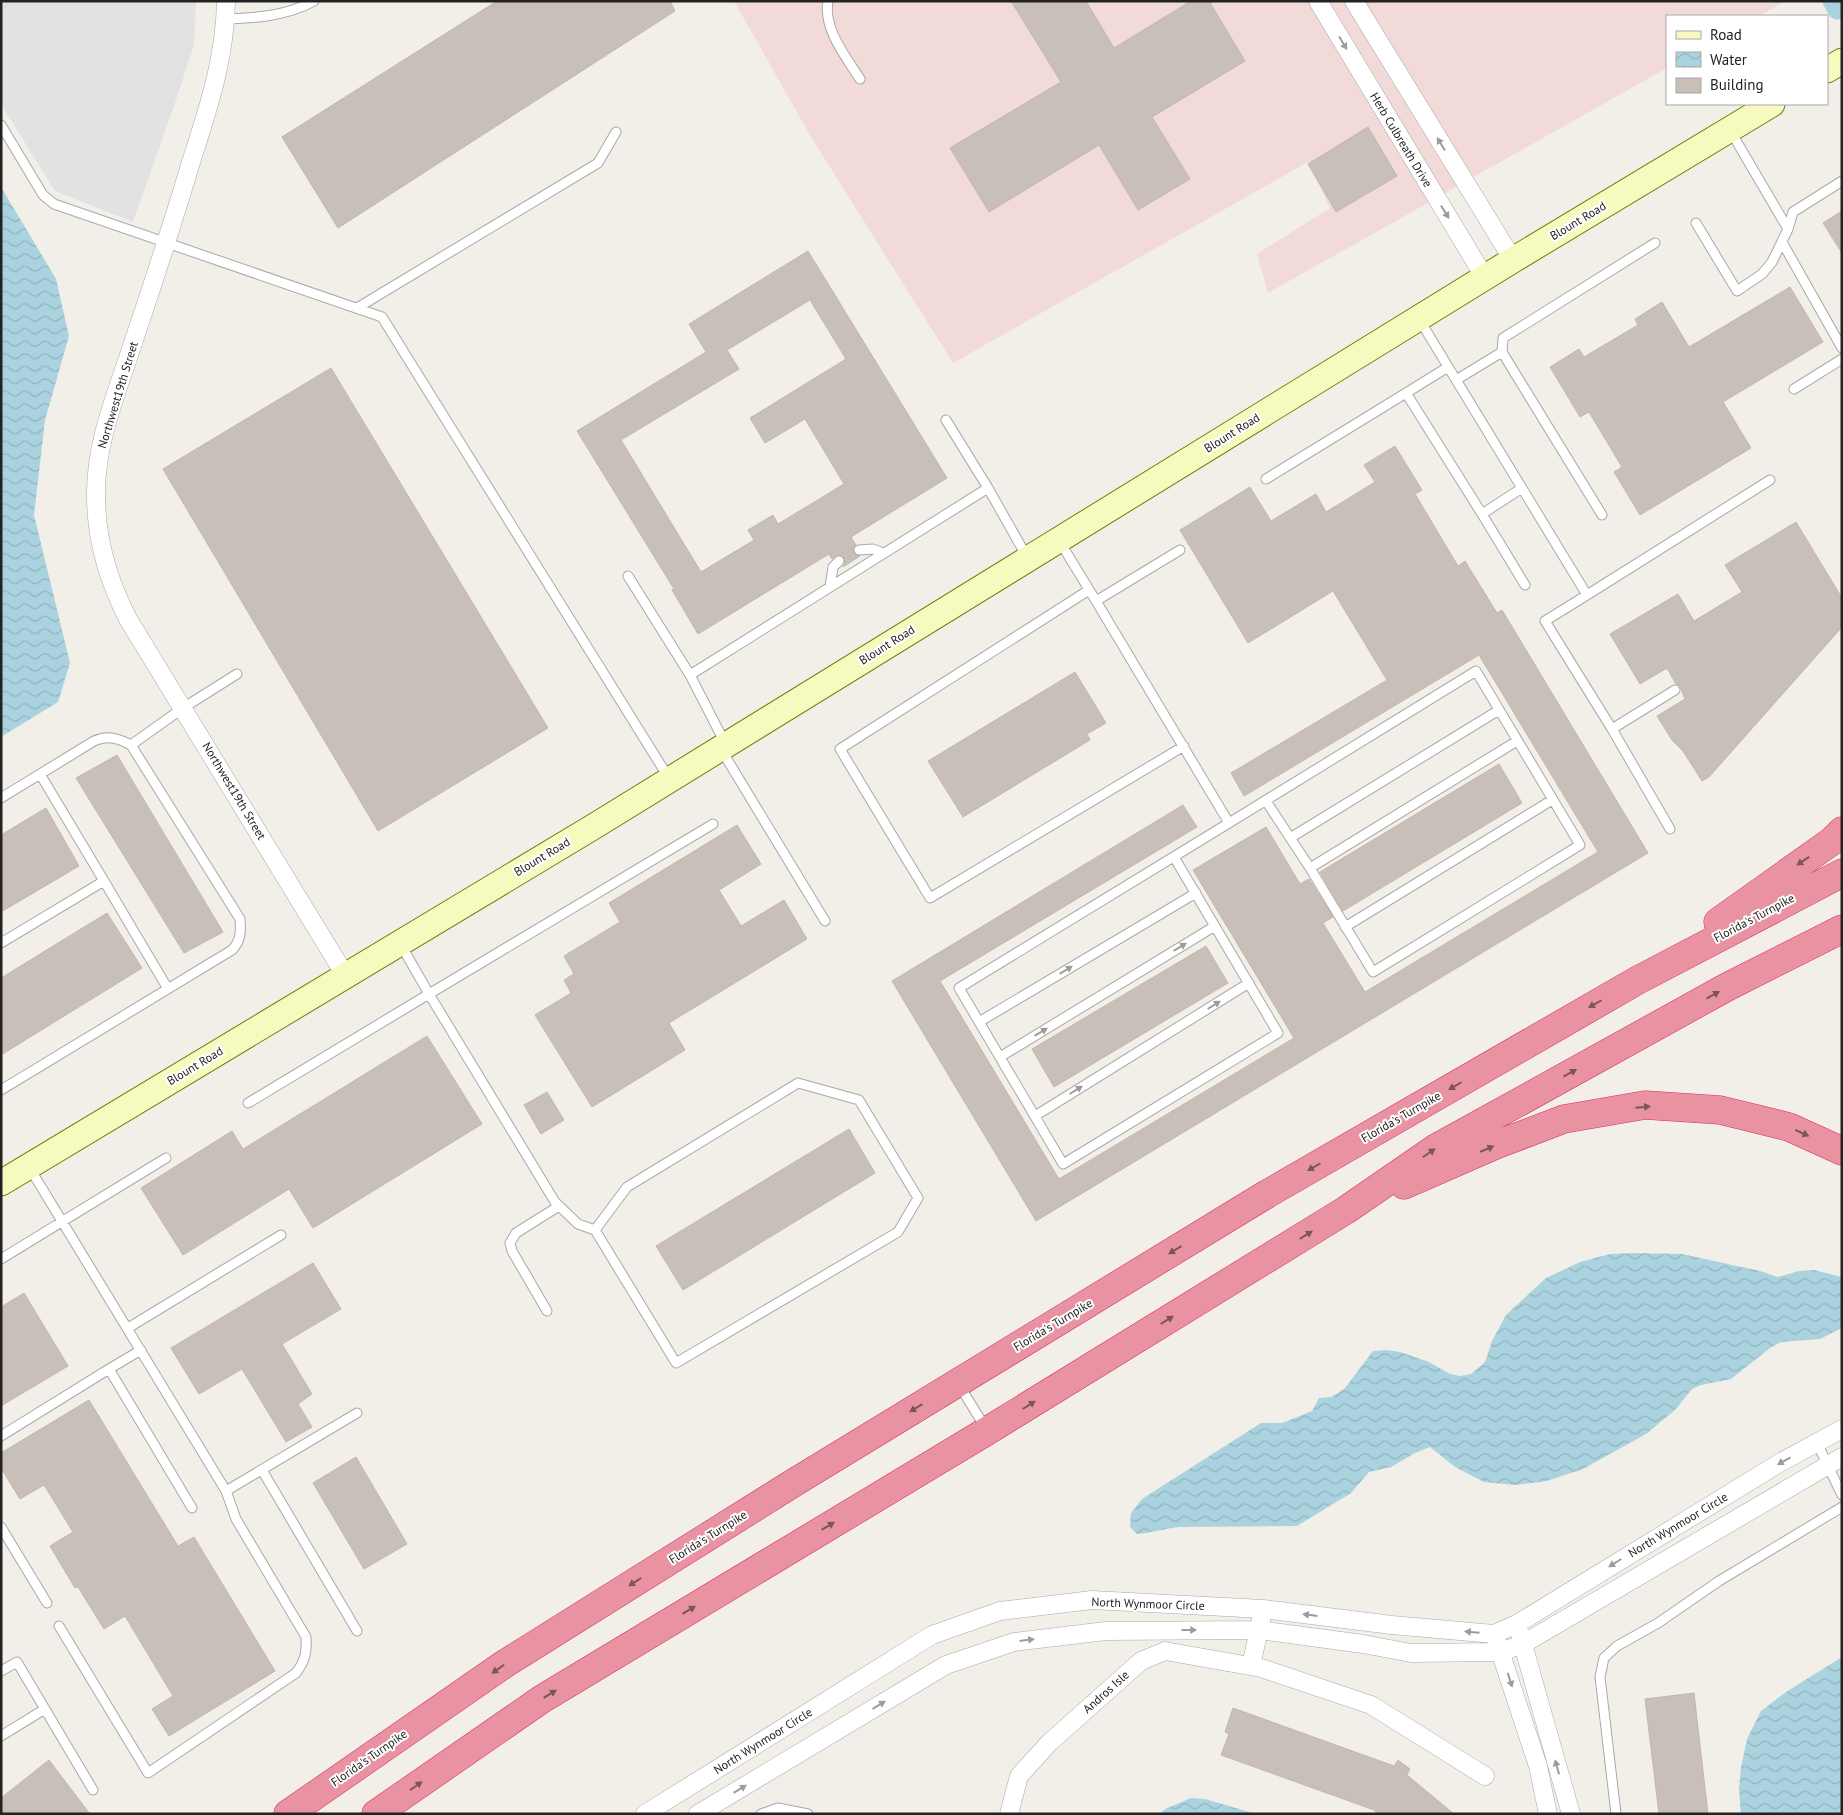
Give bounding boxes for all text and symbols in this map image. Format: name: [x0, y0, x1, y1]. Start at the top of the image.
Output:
legend: [1666, 15, 1828, 105]
text: Road: [1710, 25, 1742, 44]
one-way arrow: [1339, 37, 1348, 50]
text: Water: [1710, 50, 1747, 69]
text: Building: [1710, 75, 1764, 94]
street label: Herb Culbreath Drive: [1367, 90, 1436, 190]
one-way arrow: [1437, 138, 1446, 151]
street label: Blount Road: [1547, 198, 1608, 243]
one-way arrow: [1440, 206, 1449, 219]
street label: Northwest19th Street: [94, 340, 141, 450]
street label: Blount Road: [1201, 410, 1262, 456]
street label: Blount Road: [856, 622, 917, 668]
street label: Northwest19th Street: [199, 739, 269, 842]
street label: Blount Road: [511, 834, 572, 879]
one-way arrow: [1796, 856, 1810, 866]
street label: Florida's Turnpike: [1711, 890, 1797, 945]
one-way arrow: [1174, 943, 1187, 952]
one-way arrow: [1058, 966, 1073, 974]
one-way arrow: [1706, 990, 1720, 999]
one-way arrow: [1208, 1000, 1221, 1009]
one-way arrow: [1589, 1000, 1602, 1009]
one-way arrow: [1035, 1027, 1048, 1036]
street label: Blount Road: [164, 1043, 225, 1088]
one-way arrow: [1564, 1068, 1577, 1077]
one-way arrow: [1448, 1081, 1461, 1090]
one-way arrow: [1069, 1086, 1083, 1095]
street label: Florida's Turnpike: [1358, 1088, 1443, 1145]
one-way arrow: [1635, 1102, 1651, 1110]
one-way arrow: [1795, 1130, 1809, 1138]
one-way arrow: [1480, 1145, 1495, 1153]
one-way arrow: [1422, 1148, 1436, 1158]
one-way arrow: [1307, 1163, 1321, 1171]
one-way arrow: [1299, 1230, 1312, 1240]
one-way arrow: [1168, 1246, 1181, 1255]
street label: Florida's Turnpike: [1011, 1295, 1095, 1354]
one-way arrow: [1161, 1315, 1174, 1325]
one-way arrow: [1022, 1401, 1035, 1410]
one-way arrow: [910, 1404, 923, 1413]
one-way arrow: [1776, 1457, 1791, 1465]
street label: North Wynmoor Circle: [1625, 1489, 1730, 1560]
street label: Florida's Turnpike: [666, 1507, 750, 1567]
one-way arrow: [822, 1522, 835, 1531]
one-way arrow: [1608, 1559, 1621, 1568]
one-way arrow: [629, 1578, 642, 1587]
street label: North Wynmoor Circle: [1091, 1594, 1205, 1613]
one-way arrow: [683, 1606, 696, 1615]
one-way arrow: [1302, 1611, 1318, 1619]
one-way arrow: [1181, 1626, 1197, 1634]
one-way arrow: [1463, 1628, 1479, 1636]
one-way arrow: [1019, 1636, 1035, 1644]
one-way arrow: [491, 1664, 504, 1674]
street label: Andros Isle: [1079, 1667, 1132, 1716]
one-way arrow: [1507, 1673, 1514, 1688]
one-way arrow: [543, 1690, 556, 1699]
one-way arrow: [873, 1701, 886, 1710]
street label: North Wynmoor Circle: [711, 1704, 815, 1777]
street label: Florida's Turnpike: [328, 1726, 410, 1789]
one-way arrow: [1553, 1759, 1561, 1774]
one-way arrow: [409, 1781, 423, 1791]
one-way arrow: [733, 1784, 747, 1793]

